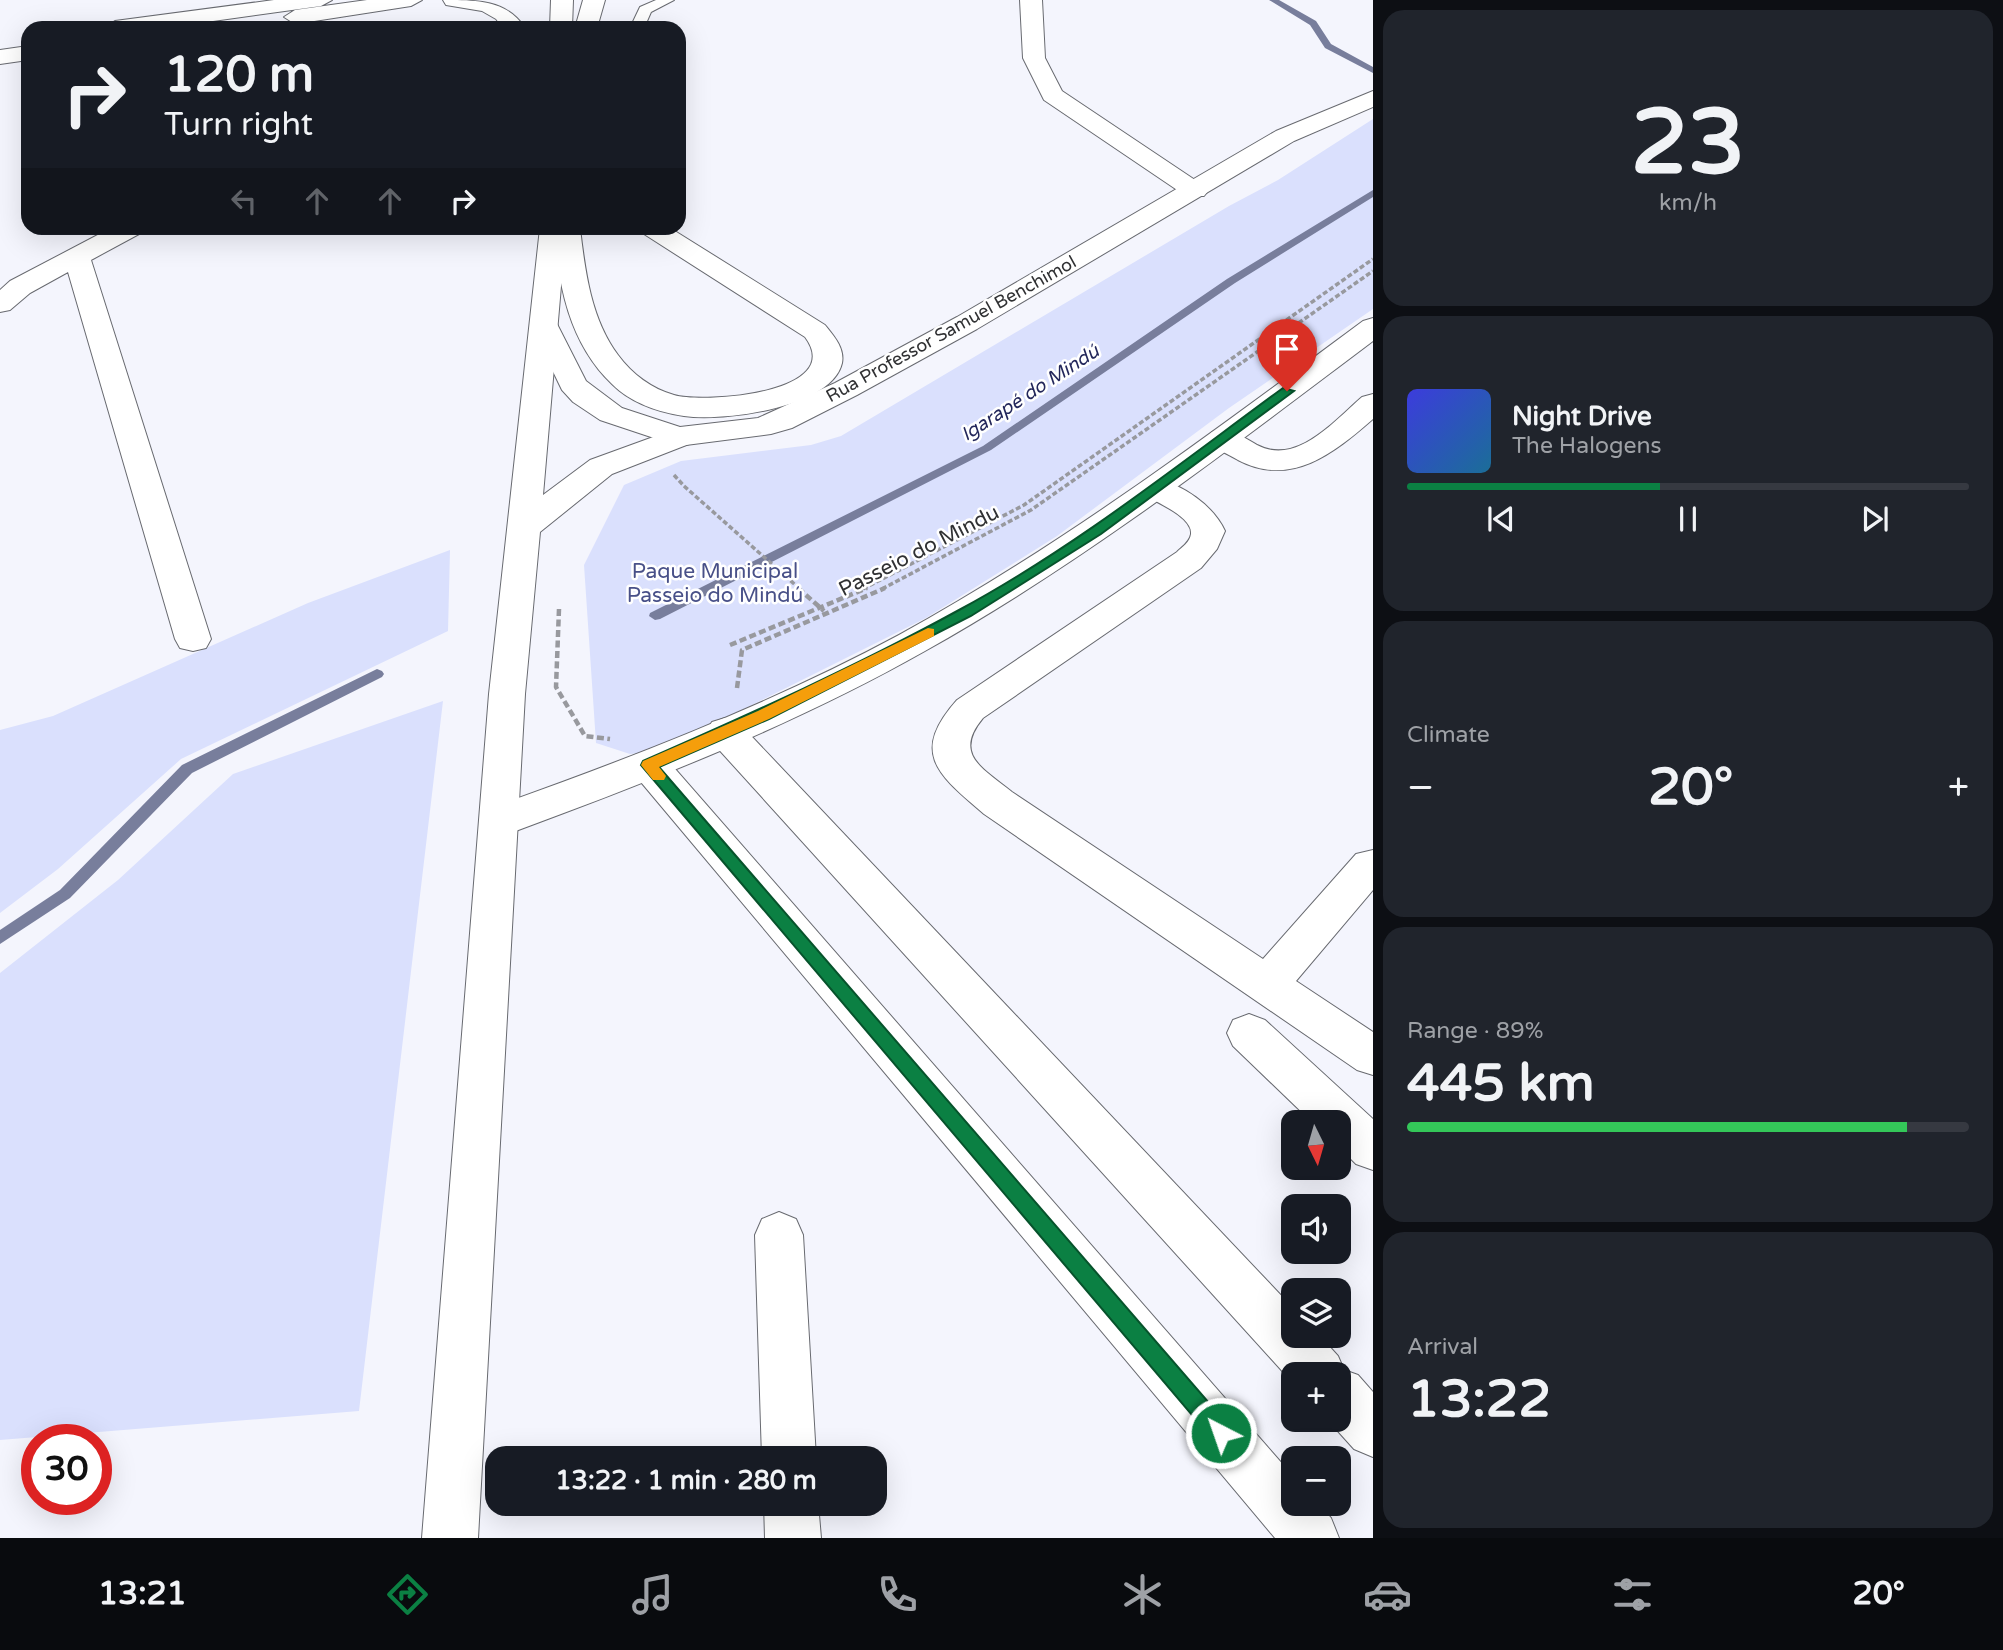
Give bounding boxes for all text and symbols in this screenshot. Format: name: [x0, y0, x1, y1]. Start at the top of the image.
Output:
text: 120 m: [164, 46, 314, 105]
icon: right: [49, 49, 140, 140]
text: 23: [1631, 88, 1745, 198]
text: Turn right: [164, 106, 313, 144]
icon: left: [225, 182, 263, 220]
icon: ahead: [298, 182, 336, 220]
icon: ahead: [371, 182, 409, 220]
icon: right: [444, 182, 482, 220]
text: km/h: [1659, 189, 1717, 217]
street label: Rua Professor Samuel Benchimol: [822, 251, 1080, 407]
pin: [1257, 319, 1317, 391]
icon: arrive: [1268, 330, 1306, 368]
water label: Igarapé do Mindú: [957, 339, 1104, 446]
text: Night Drive: [1512, 401, 1652, 432]
text: The Halogens: [1512, 432, 1661, 460]
street label: Passeio do Mindu: [835, 500, 1003, 602]
icon: previous: [1482, 500, 1520, 538]
icon: pause: [1669, 500, 1707, 538]
icon: next: [1856, 500, 1894, 538]
park label: Paque Municipal Passeio do Mindú: [627, 559, 803, 608]
text: Climate: [1407, 721, 1490, 749]
text: 20°: [1648, 756, 1733, 819]
text: −: [1407, 765, 1434, 811]
text: +: [1948, 765, 1969, 811]
text: Range · 89%: [1407, 1017, 1543, 1045]
text: 445 km: [1407, 1052, 1595, 1115]
north arrow: [1281, 1110, 1351, 1180]
map controls: [1281, 1110, 1351, 1516]
button: sound: [1281, 1194, 1351, 1264]
button: layers: [1281, 1278, 1351, 1348]
text: Arrival: [1407, 1333, 1478, 1361]
button: +: [1281, 1362, 1351, 1432]
text: 13:22: [1407, 1368, 1551, 1431]
position arrow: [1184, 1396, 1258, 1470]
speed limit sign: 30: [21, 1424, 112, 1515]
button: −: [1281, 1446, 1351, 1516]
text: 13:22 · 1 min · 280 m: [555, 1465, 817, 1496]
icon: directions: [383, 1570, 432, 1619]
icon: music: [628, 1570, 677, 1619]
icon: phone: [873, 1570, 922, 1619]
icon: climate: [1118, 1570, 1167, 1619]
icon: car: [1363, 1570, 1412, 1619]
icon: filters: [1608, 1570, 1657, 1619]
text: 13:21: [98, 1575, 187, 1613]
text: 20°: [1853, 1575, 1905, 1613]

